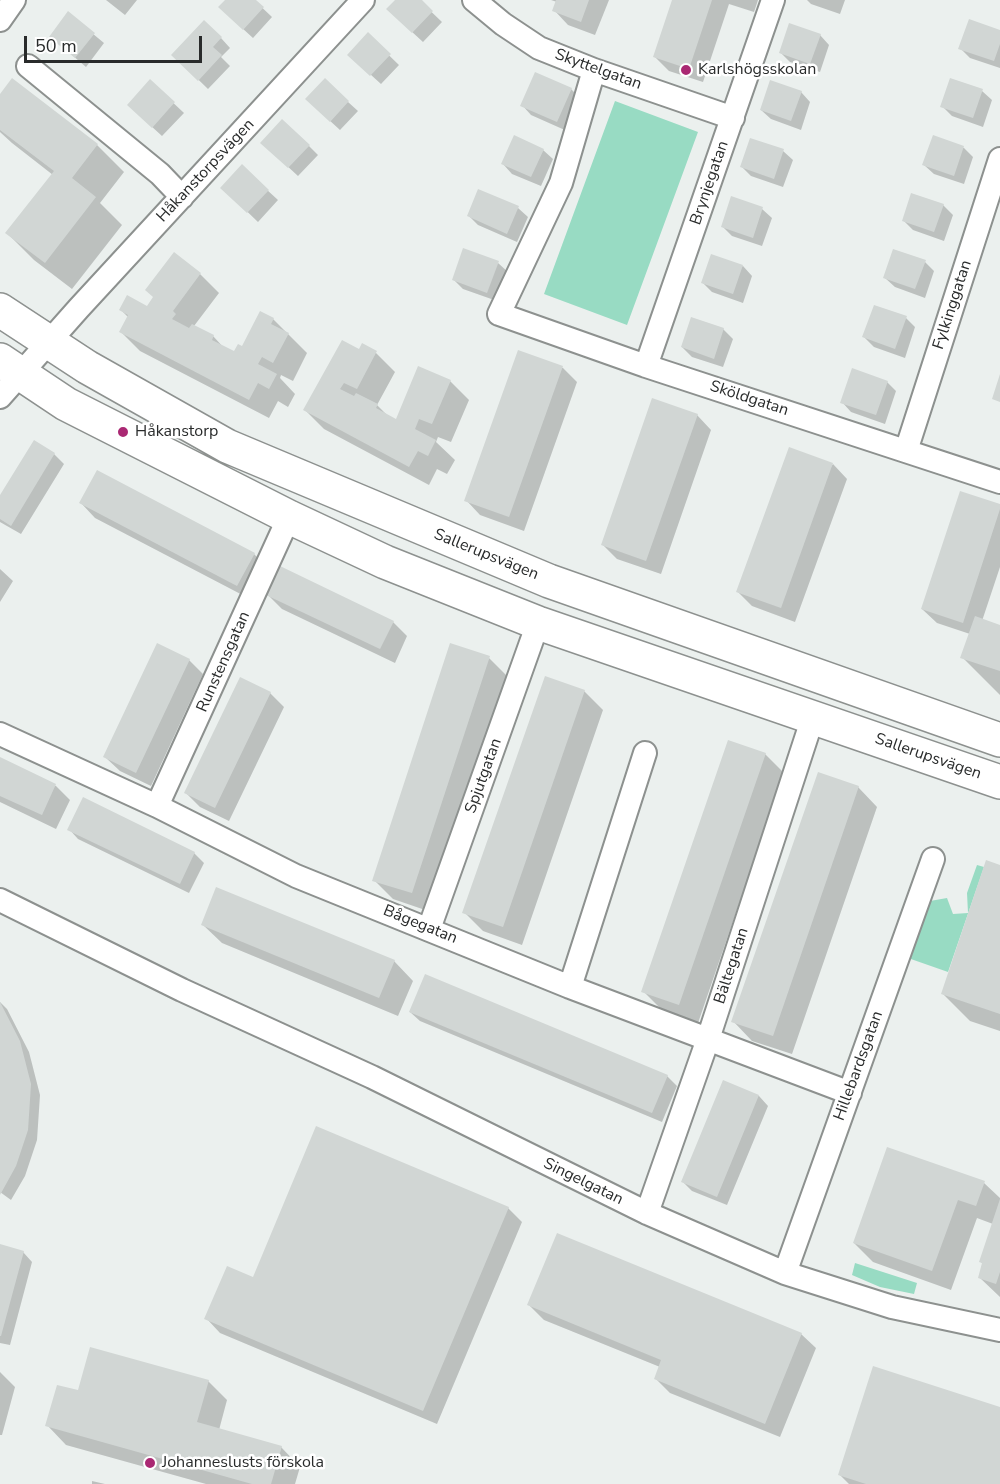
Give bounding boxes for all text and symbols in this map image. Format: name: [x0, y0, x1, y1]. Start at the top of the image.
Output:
scale bar: [27, 24, 206, 62]
text: 50 m: [35, 34, 77, 58]
street label: Skyttelgatan: [552, 45, 644, 95]
place label: Karlshögsskolan: [698, 60, 816, 80]
marker: Karlshögsskolan: [679, 63, 693, 77]
street label: Håkanstorpsvägen: [153, 115, 259, 227]
street label: Brynjegatan: [687, 138, 733, 228]
street label: Fylkinggatan: [930, 258, 976, 352]
street label: Sköldgatan: [707, 377, 791, 421]
place label: Håkanstorp: [135, 422, 218, 442]
marker: Håkanstorp: [116, 425, 130, 439]
street label: Sallerupsvägen: [431, 525, 541, 585]
street label: Runstensgatan: [193, 609, 255, 715]
street label: Sallerupsvägen: [872, 730, 984, 784]
street label: Spjutgatan: [462, 736, 506, 816]
street label: Bågegatan: [380, 901, 460, 949]
street label: Bältegatan: [711, 925, 753, 1007]
street label: Hillebardsgatan: [830, 1009, 888, 1123]
street label: Singelgatan: [540, 1154, 626, 1210]
place label: Johanneslusts förskola: [162, 1453, 324, 1473]
marker: Johanneslusts förskola: [143, 1456, 157, 1470]

